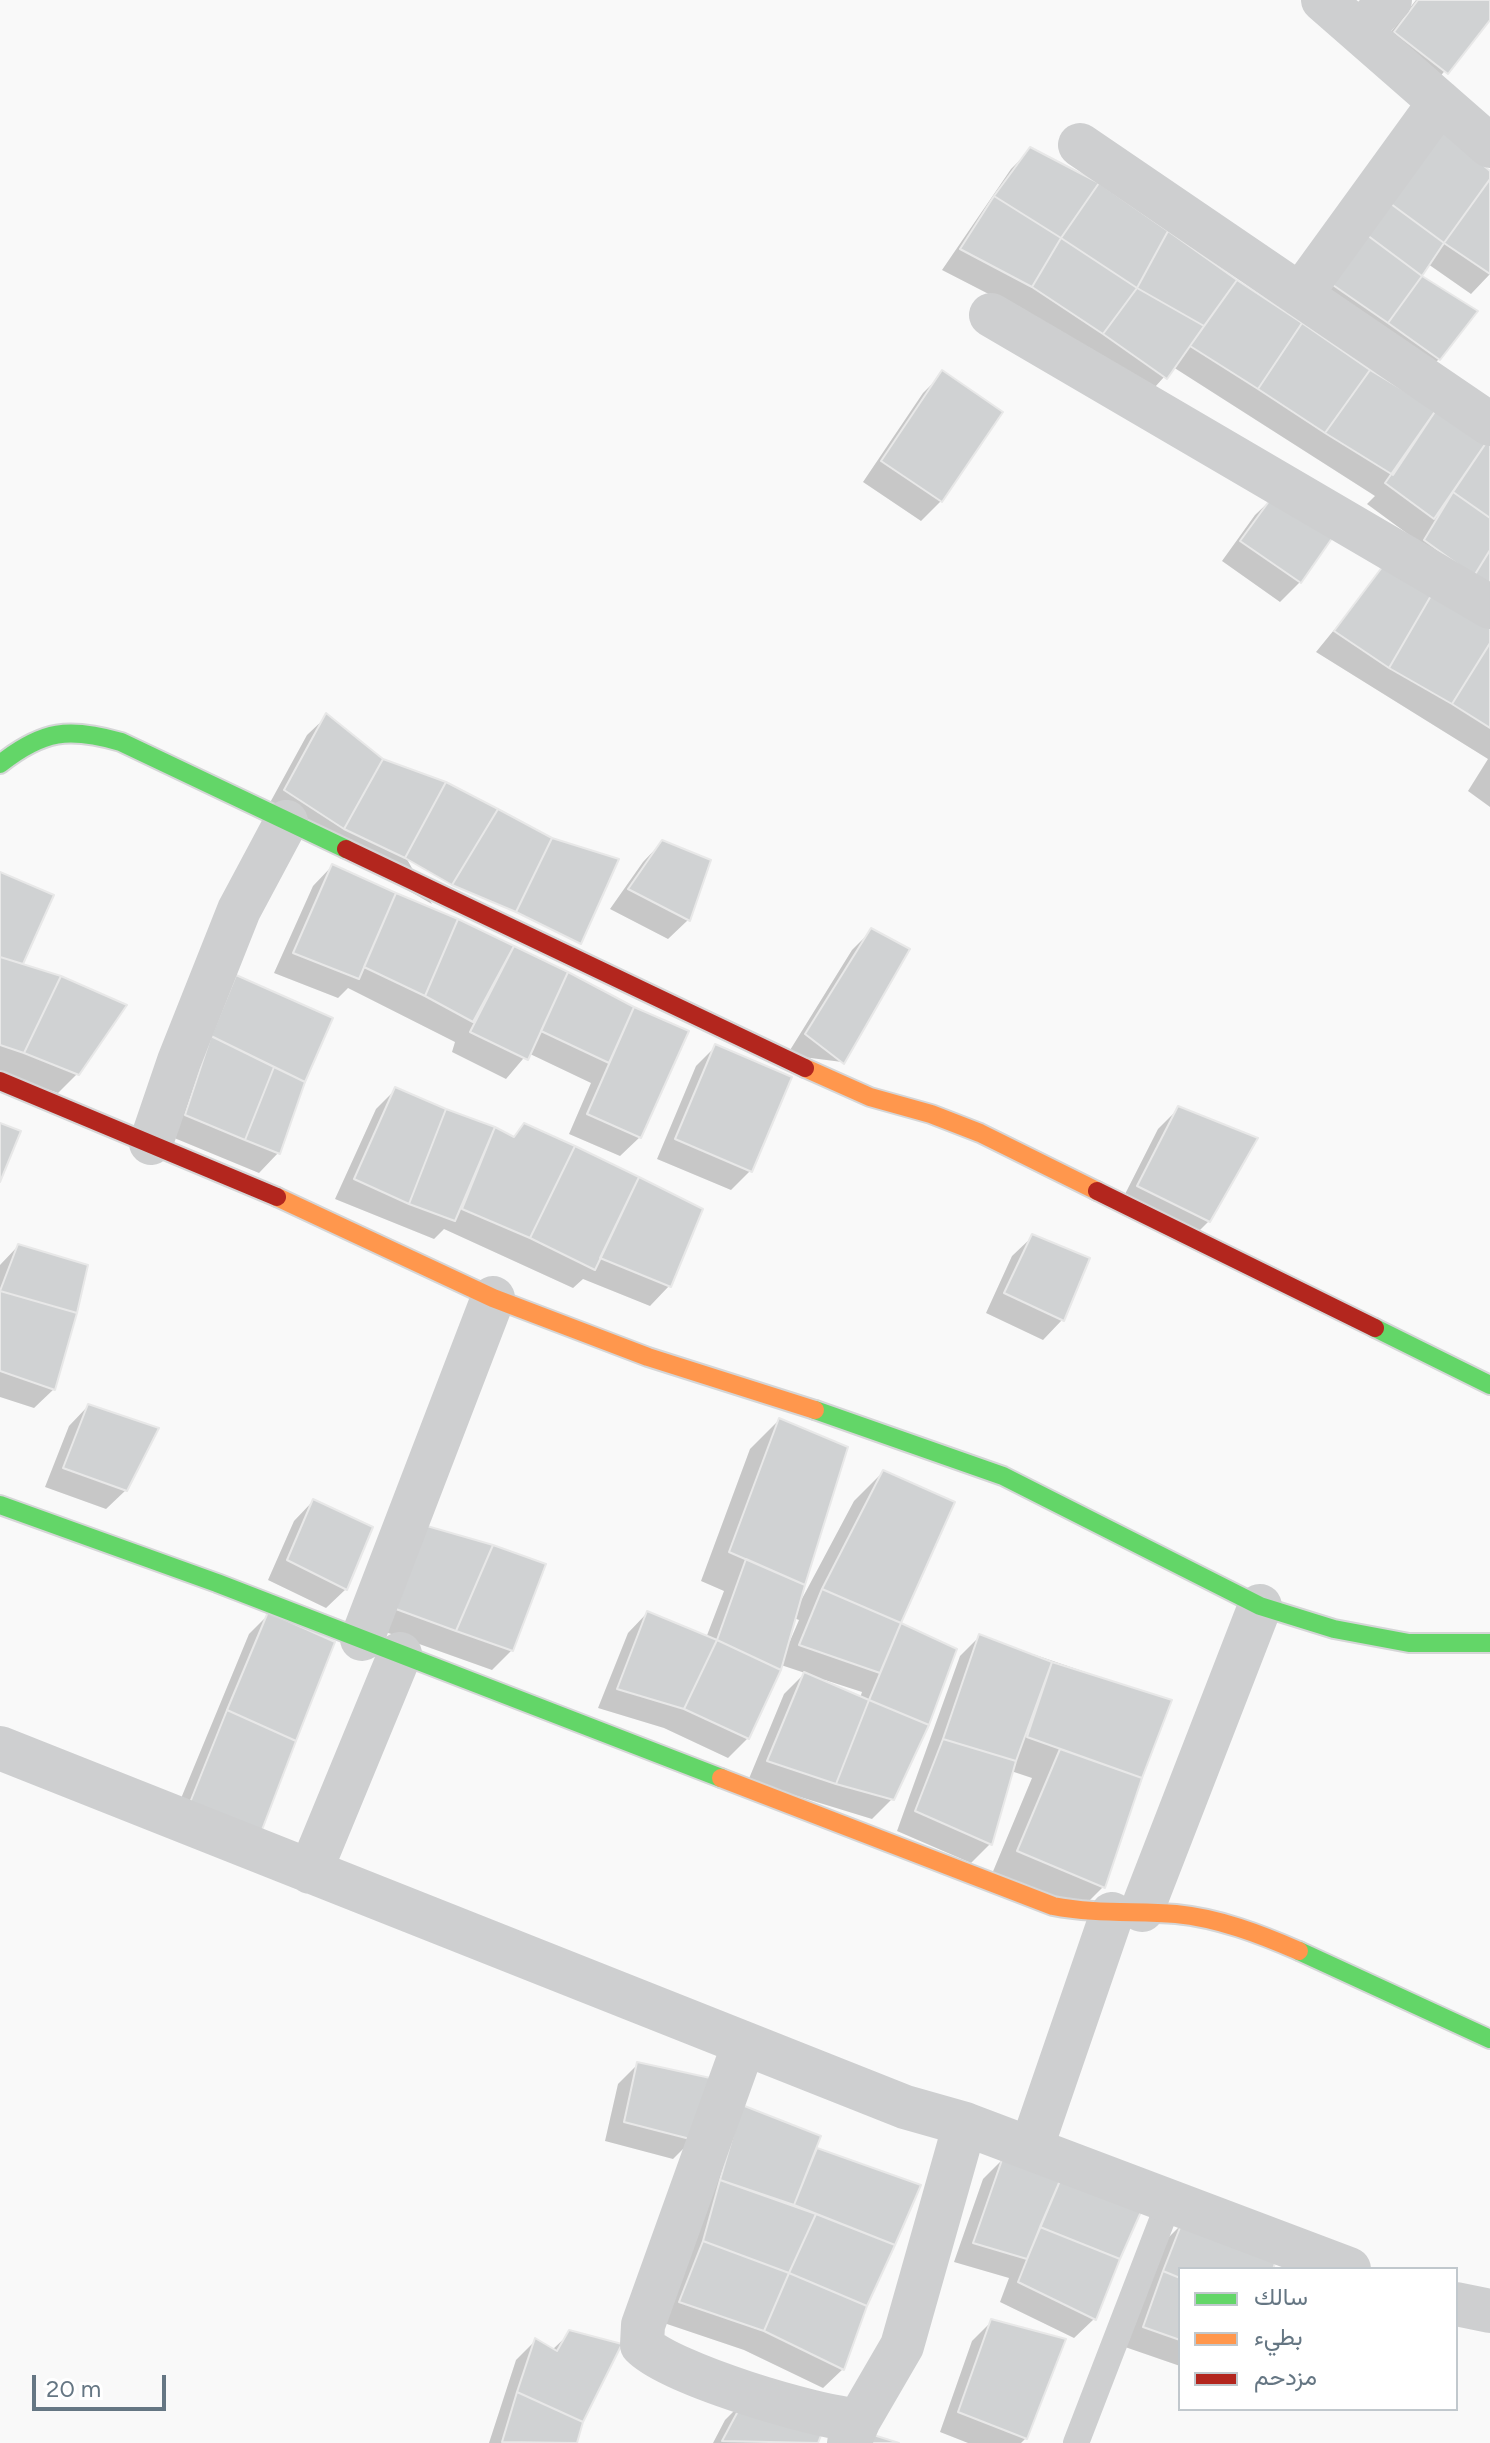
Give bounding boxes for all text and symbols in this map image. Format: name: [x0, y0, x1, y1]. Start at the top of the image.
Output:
legend: [1178, 2267, 1458, 2411]
text: سالك: [1254, 2282, 1308, 2311]
text: بطيء: [1254, 2322, 1303, 2351]
scale bar: [36, 2359, 170, 2409]
text: مزدحم: [1254, 2362, 1317, 2391]
text: 20 m: [46, 2374, 101, 2403]

